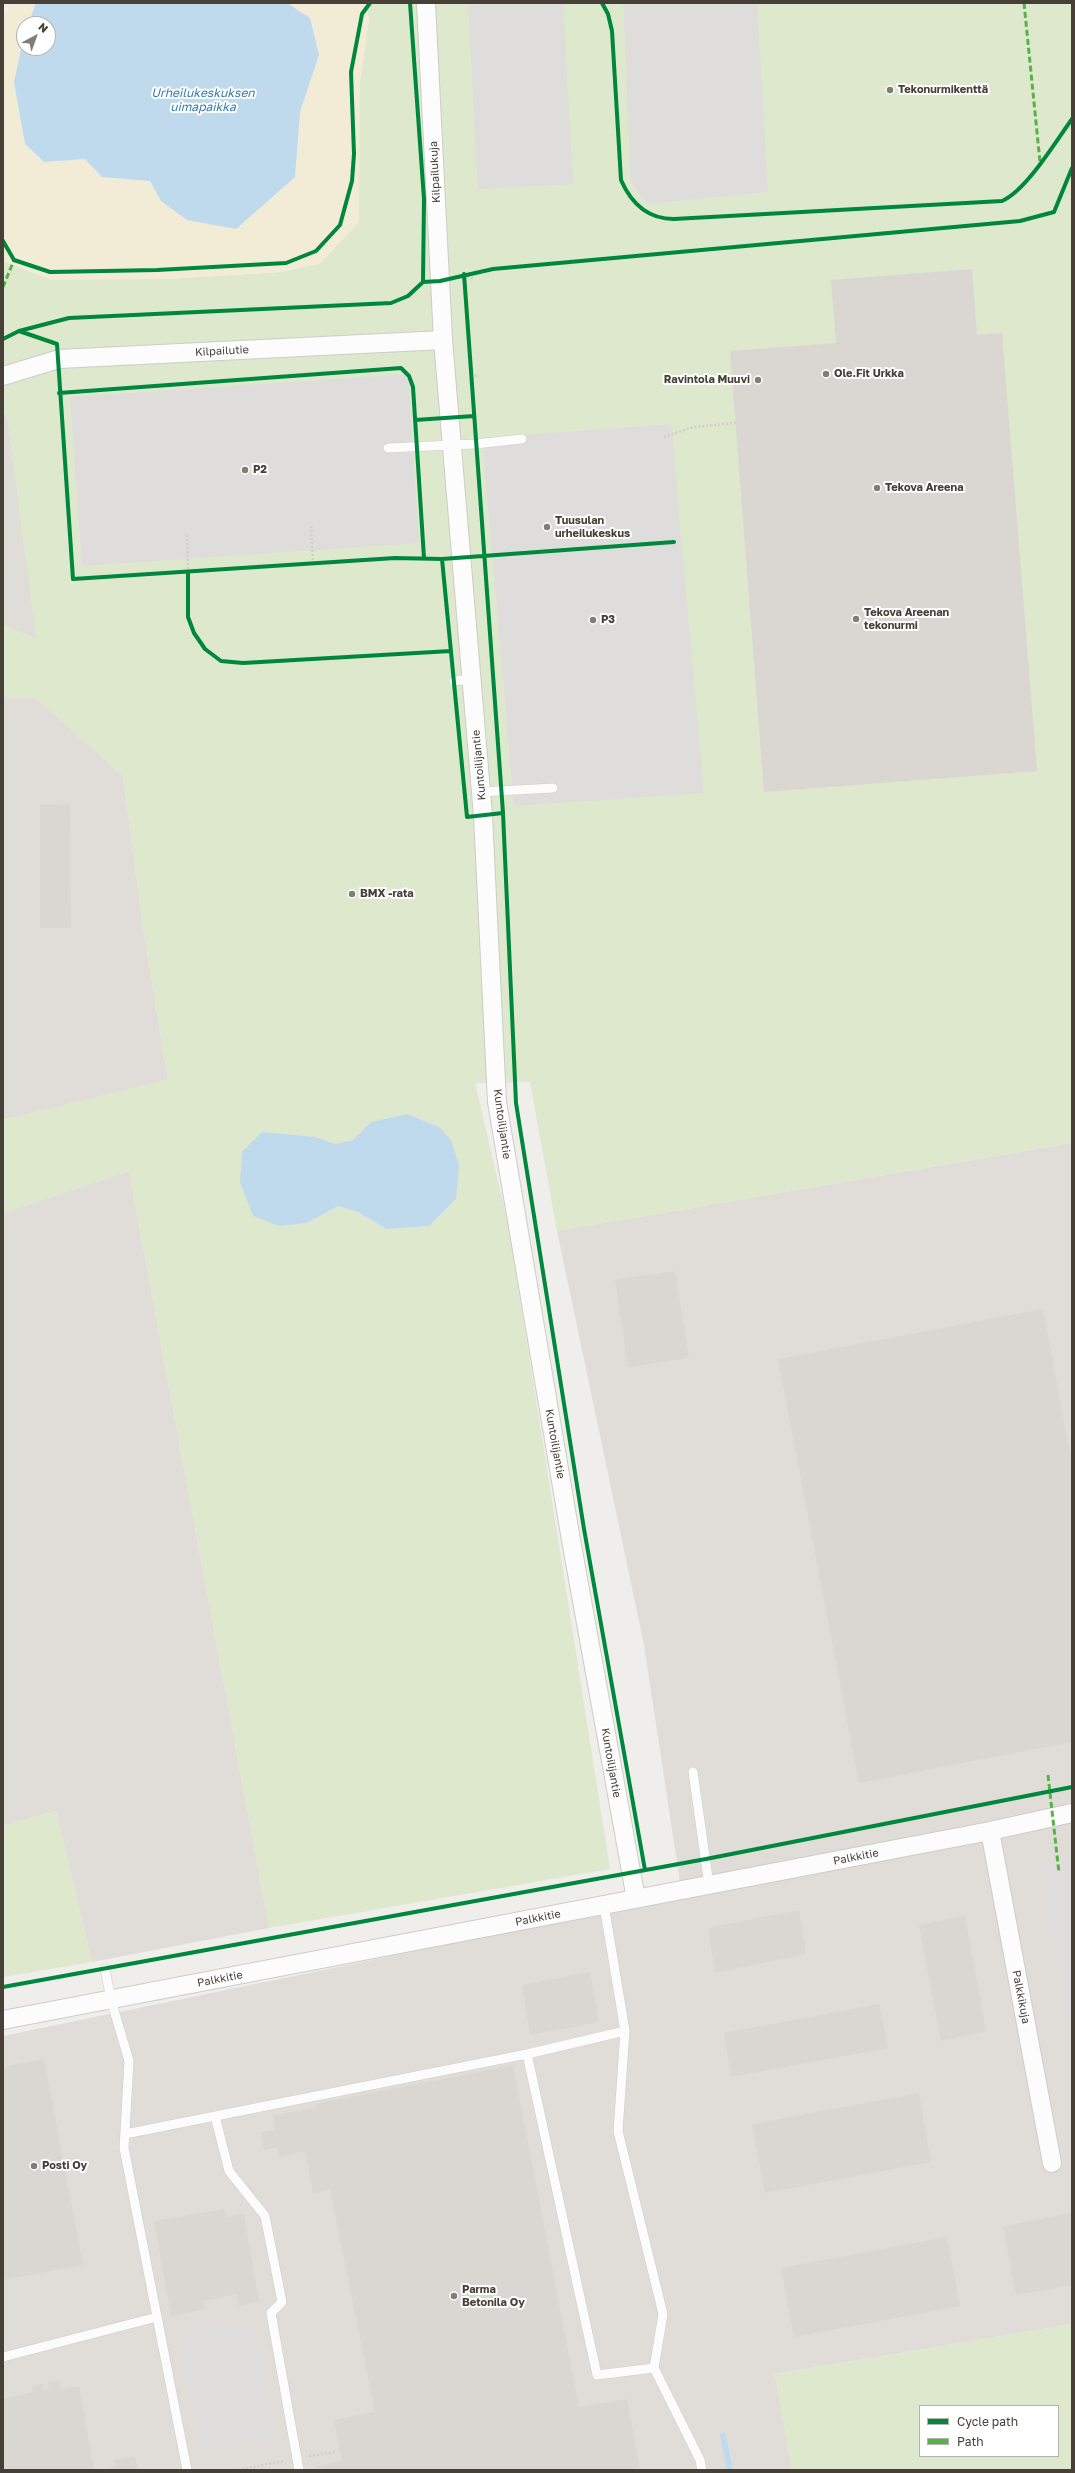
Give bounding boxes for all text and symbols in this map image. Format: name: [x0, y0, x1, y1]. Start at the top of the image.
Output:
north arrow: [16, 16, 56, 56]
text: N: [36, 20, 51, 35]
place label: Tekonurmikenttä: [898, 83, 988, 97]
marker: Tekonurmikenttä: [885, 85, 895, 95]
water label: Urheilukeskuksen uimapaikka: [151, 86, 255, 114]
street label: Kilpailukuja: [427, 141, 443, 203]
street label: Kilpailutie: [195, 343, 249, 359]
place label: Ole.Fit Urkka: [834, 367, 904, 381]
marker: Ole.Fit Urkka: [821, 369, 831, 379]
place label: Ravintola Muuvi: [664, 373, 750, 387]
marker: Ravintola Muuvi: [753, 375, 763, 385]
place label: P2: [253, 463, 267, 477]
marker: P2: [240, 465, 250, 475]
place label: Tekova Areena: [885, 481, 964, 495]
marker: Tekova Areena: [872, 483, 882, 493]
place label: Tuusulan urheilukeskus: [555, 514, 630, 540]
marker: Tuusulan urheilukeskus: [542, 522, 552, 532]
place label: Tekova Areenan tekonurmi: [864, 606, 949, 632]
place label: P3: [601, 613, 615, 627]
marker: Tekova Areenan tekonurmi: [851, 614, 861, 624]
marker: P3: [588, 615, 598, 625]
street label: Kuntoilijantie: [469, 729, 489, 801]
place label: BMX -rata: [360, 887, 414, 901]
marker: BMX -rata: [347, 889, 357, 899]
street label: Kuntoilijantie: [491, 1088, 513, 1160]
street label: Kuntoilijantie: [542, 1408, 568, 1480]
street label: Kuntoilijantie: [598, 1727, 624, 1799]
street label: Palkkitie: [832, 1846, 880, 1868]
street label: Palkkitie: [514, 1907, 562, 1929]
street label: Palkkitie: [196, 1968, 244, 1990]
street label: Palkkikuja: [1009, 1969, 1033, 2025]
place label: Posti Oy: [42, 2159, 87, 2173]
marker: Posti Oy: [29, 2161, 39, 2171]
place label: Parma Betonila Oy: [462, 2283, 525, 2309]
marker: Parma Betonila Oy: [449, 2291, 459, 2301]
legend: [919, 2405, 1059, 2457]
text: Cycle path: [957, 2414, 1018, 2429]
text: Path: [957, 2434, 984, 2449]

